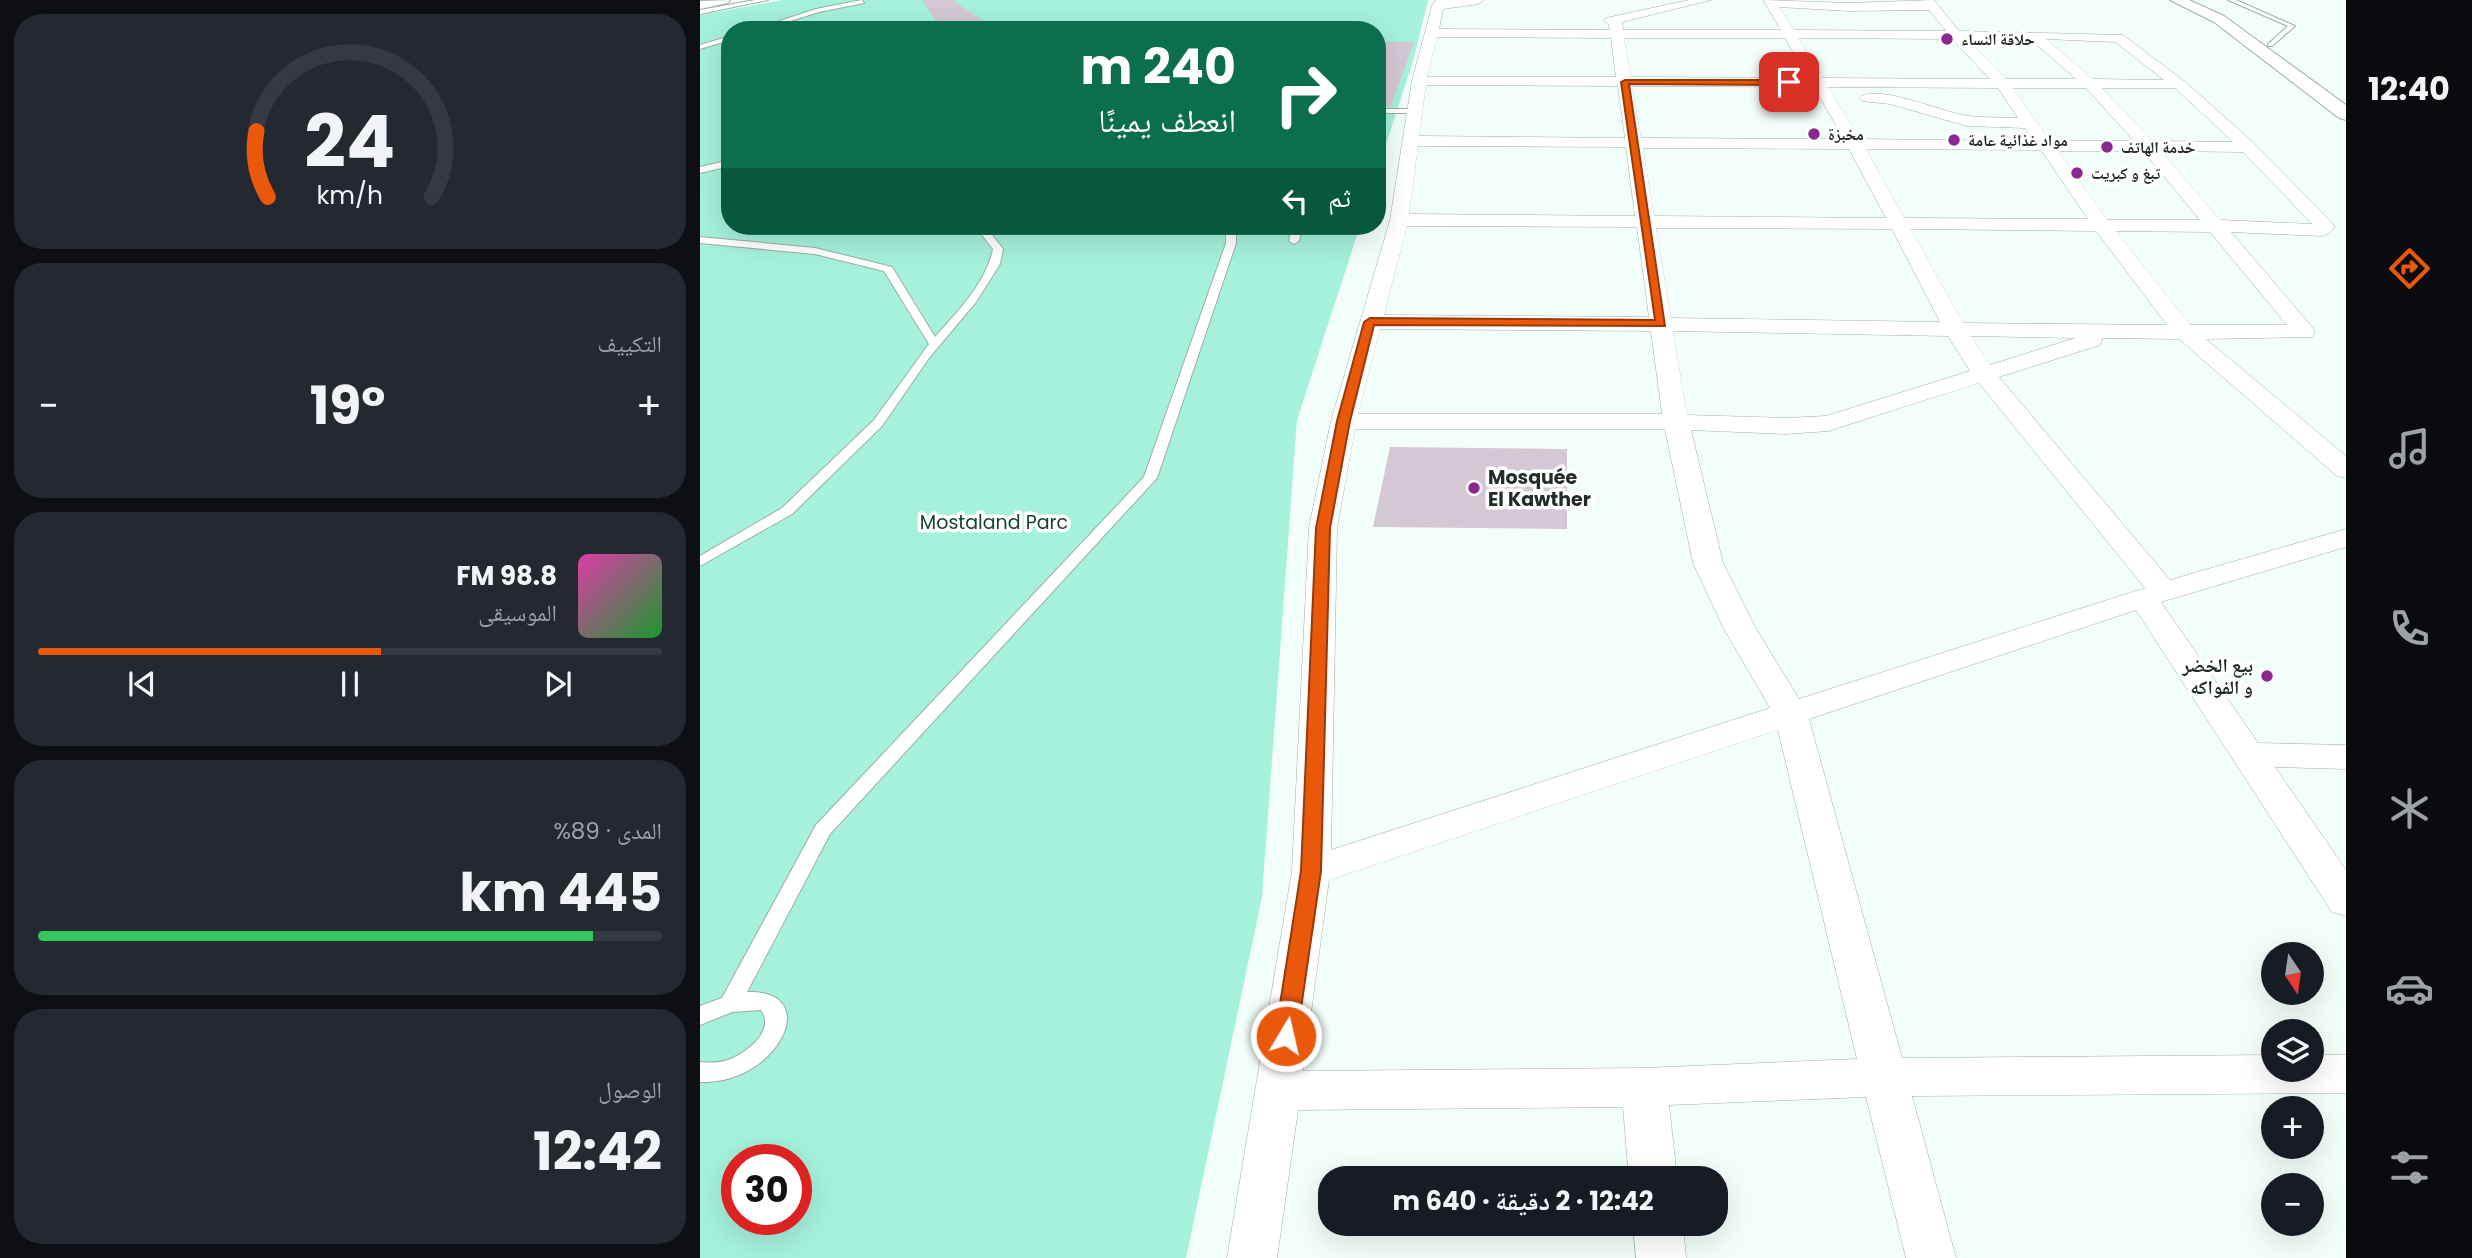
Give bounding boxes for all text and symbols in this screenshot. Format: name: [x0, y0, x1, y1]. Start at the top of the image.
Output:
place label: حلاقة النساء: [1961, 28, 2035, 51]
marker: حلاقة النساء: [1939, 31, 1955, 47]
text: 240 m: [1081, 33, 1236, 101]
icon: right: [1260, 49, 1351, 140]
pin: [1759, 52, 1819, 112]
icon: arrive: [1770, 63, 1808, 101]
text: 12:40: [2368, 66, 2450, 111]
text: 24: [305, 92, 395, 193]
text: انعطف يمينًا: [1098, 98, 1236, 143]
place label: مخبزة: [1828, 123, 1864, 146]
marker: مخبزة: [1806, 126, 1822, 142]
place label: مواد غذائية عامة: [1968, 129, 2068, 152]
marker: مواد غذائية عامة: [1946, 132, 1962, 148]
place label: خدمة الهاتف: [2121, 136, 2195, 159]
marker: خدمة الهاتف: [2099, 139, 2115, 155]
place label: تبغ و كبريت: [2091, 162, 2161, 185]
marker: تبغ و كبريت: [2069, 165, 2085, 181]
text: km/h: [317, 178, 383, 213]
text: ثم: [1328, 180, 1351, 216]
icon: left: [1276, 182, 1314, 220]
icon: directions: [2385, 244, 2434, 293]
text: التكييف: [597, 328, 662, 360]
text: 19°: [310, 369, 385, 442]
text: −: [38, 379, 59, 432]
text: +: [636, 379, 662, 432]
icon: music: [2385, 424, 2434, 473]
place label: Mosquée El Kawther: [1488, 464, 1591, 513]
marker: Mosquée El Kawther: [1466, 480, 1482, 496]
park label: Mostaland Parc: [920, 509, 1068, 536]
text: 98.8 FM: [456, 558, 557, 594]
text: الموسيقى: [478, 597, 557, 629]
icon: phone: [2385, 604, 2434, 653]
place label: بيع الخضر و الفواكه: [2181, 652, 2253, 701]
icon: previous: [123, 665, 161, 703]
icon: pause: [331, 665, 369, 703]
icon: next: [539, 665, 577, 703]
marker: بيع الخضر و الفواكه: [2259, 668, 2275, 684]
icon: climate: [2385, 784, 2434, 833]
text: المدى · 89%: [553, 815, 662, 847]
text: 445 km: [460, 856, 662, 929]
north arrow: [2261, 942, 2324, 1004]
map controls: [2261, 942, 2324, 1236]
icon: car: [2385, 964, 2434, 1013]
position arrow: [1249, 999, 1323, 1073]
button: layers: [2261, 1019, 2324, 1082]
text: الوصول: [598, 1074, 662, 1106]
button: +: [2261, 1096, 2324, 1159]
text: 12:42: [533, 1115, 662, 1188]
icon: filters: [2385, 1143, 2434, 1192]
speed limit sign: 30: [721, 1144, 812, 1235]
button: −: [2261, 1173, 2324, 1236]
text: 12:42 · 2 دقيقة · 640 m: [1392, 1183, 1654, 1219]

